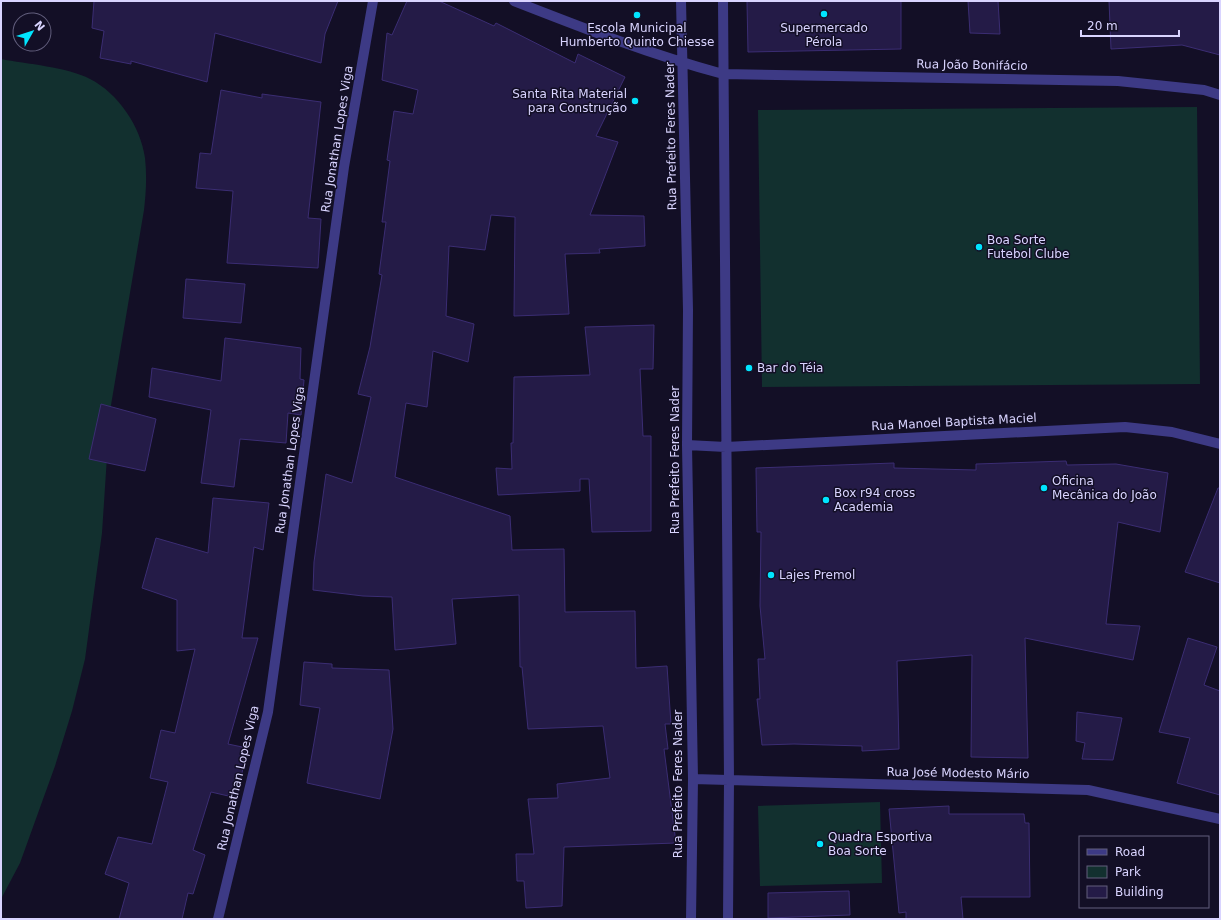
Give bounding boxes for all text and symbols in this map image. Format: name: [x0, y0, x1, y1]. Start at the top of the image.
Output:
marker: Supermercado Pérola: [819, 9, 829, 19]
marker: Escola Municipal Humberto Quinto Chiesse: [632, 10, 642, 20]
north arrow: [12, 12, 52, 52]
scale bar: [1081, 12, 1179, 38]
text: N: [31, 18, 47, 34]
text: 20 m: [1087, 19, 1118, 33]
place label: Escola Municipal Humberto Quinto Chiesse: [560, 21, 714, 49]
place label: Supermercado Pérola: [780, 21, 868, 49]
street label: Rua João Bonifácio: [916, 57, 1028, 73]
street label: Rua Prefeito Feres Nader: [663, 62, 679, 210]
street label: Rua Jonathan Lopes Viga: [318, 64, 356, 214]
place label: Santa Rita Material para Construção: [512, 87, 627, 115]
marker: Santa Rita Material para Construção: [630, 96, 640, 106]
place label: Boa Sorte Futebol Clube: [987, 233, 1069, 261]
marker: Boa Sorte Futebol Clube: [974, 242, 984, 252]
place label: Bar do Téia: [757, 361, 823, 375]
marker: Bar do Téia: [744, 363, 754, 373]
street label: Rua Jonathan Lopes Viga: [273, 385, 307, 535]
street label: Rua Prefeito Feres Nader: [668, 386, 682, 534]
street label: Rua Manoel Baptista Maciel: [871, 411, 1037, 433]
place label: Oficina Mecânica do João: [1052, 474, 1157, 502]
marker: Oficina Mecânica do João: [1039, 483, 1049, 493]
place label: Box r94 cross Academia: [834, 486, 915, 514]
marker: Box r94 cross Academia: [821, 495, 831, 505]
place label: Lajes Premol: [779, 568, 855, 582]
marker: Lajes Premol: [766, 570, 776, 580]
street label: Rua Jonathan Lopes Viga: [214, 704, 262, 852]
street label: Rua Prefeito Feres Nader: [671, 710, 685, 858]
street label: Rua José Modesto Mário: [886, 765, 1030, 781]
place label: Quadra Esportiva Boa Sorte: [828, 830, 932, 858]
legend: [1079, 836, 1209, 908]
marker: Quadra Esportiva Boa Sorte: [815, 839, 825, 849]
text: Road: [1115, 845, 1145, 859]
text: Park: [1115, 865, 1141, 879]
text: Building: [1115, 885, 1164, 899]

